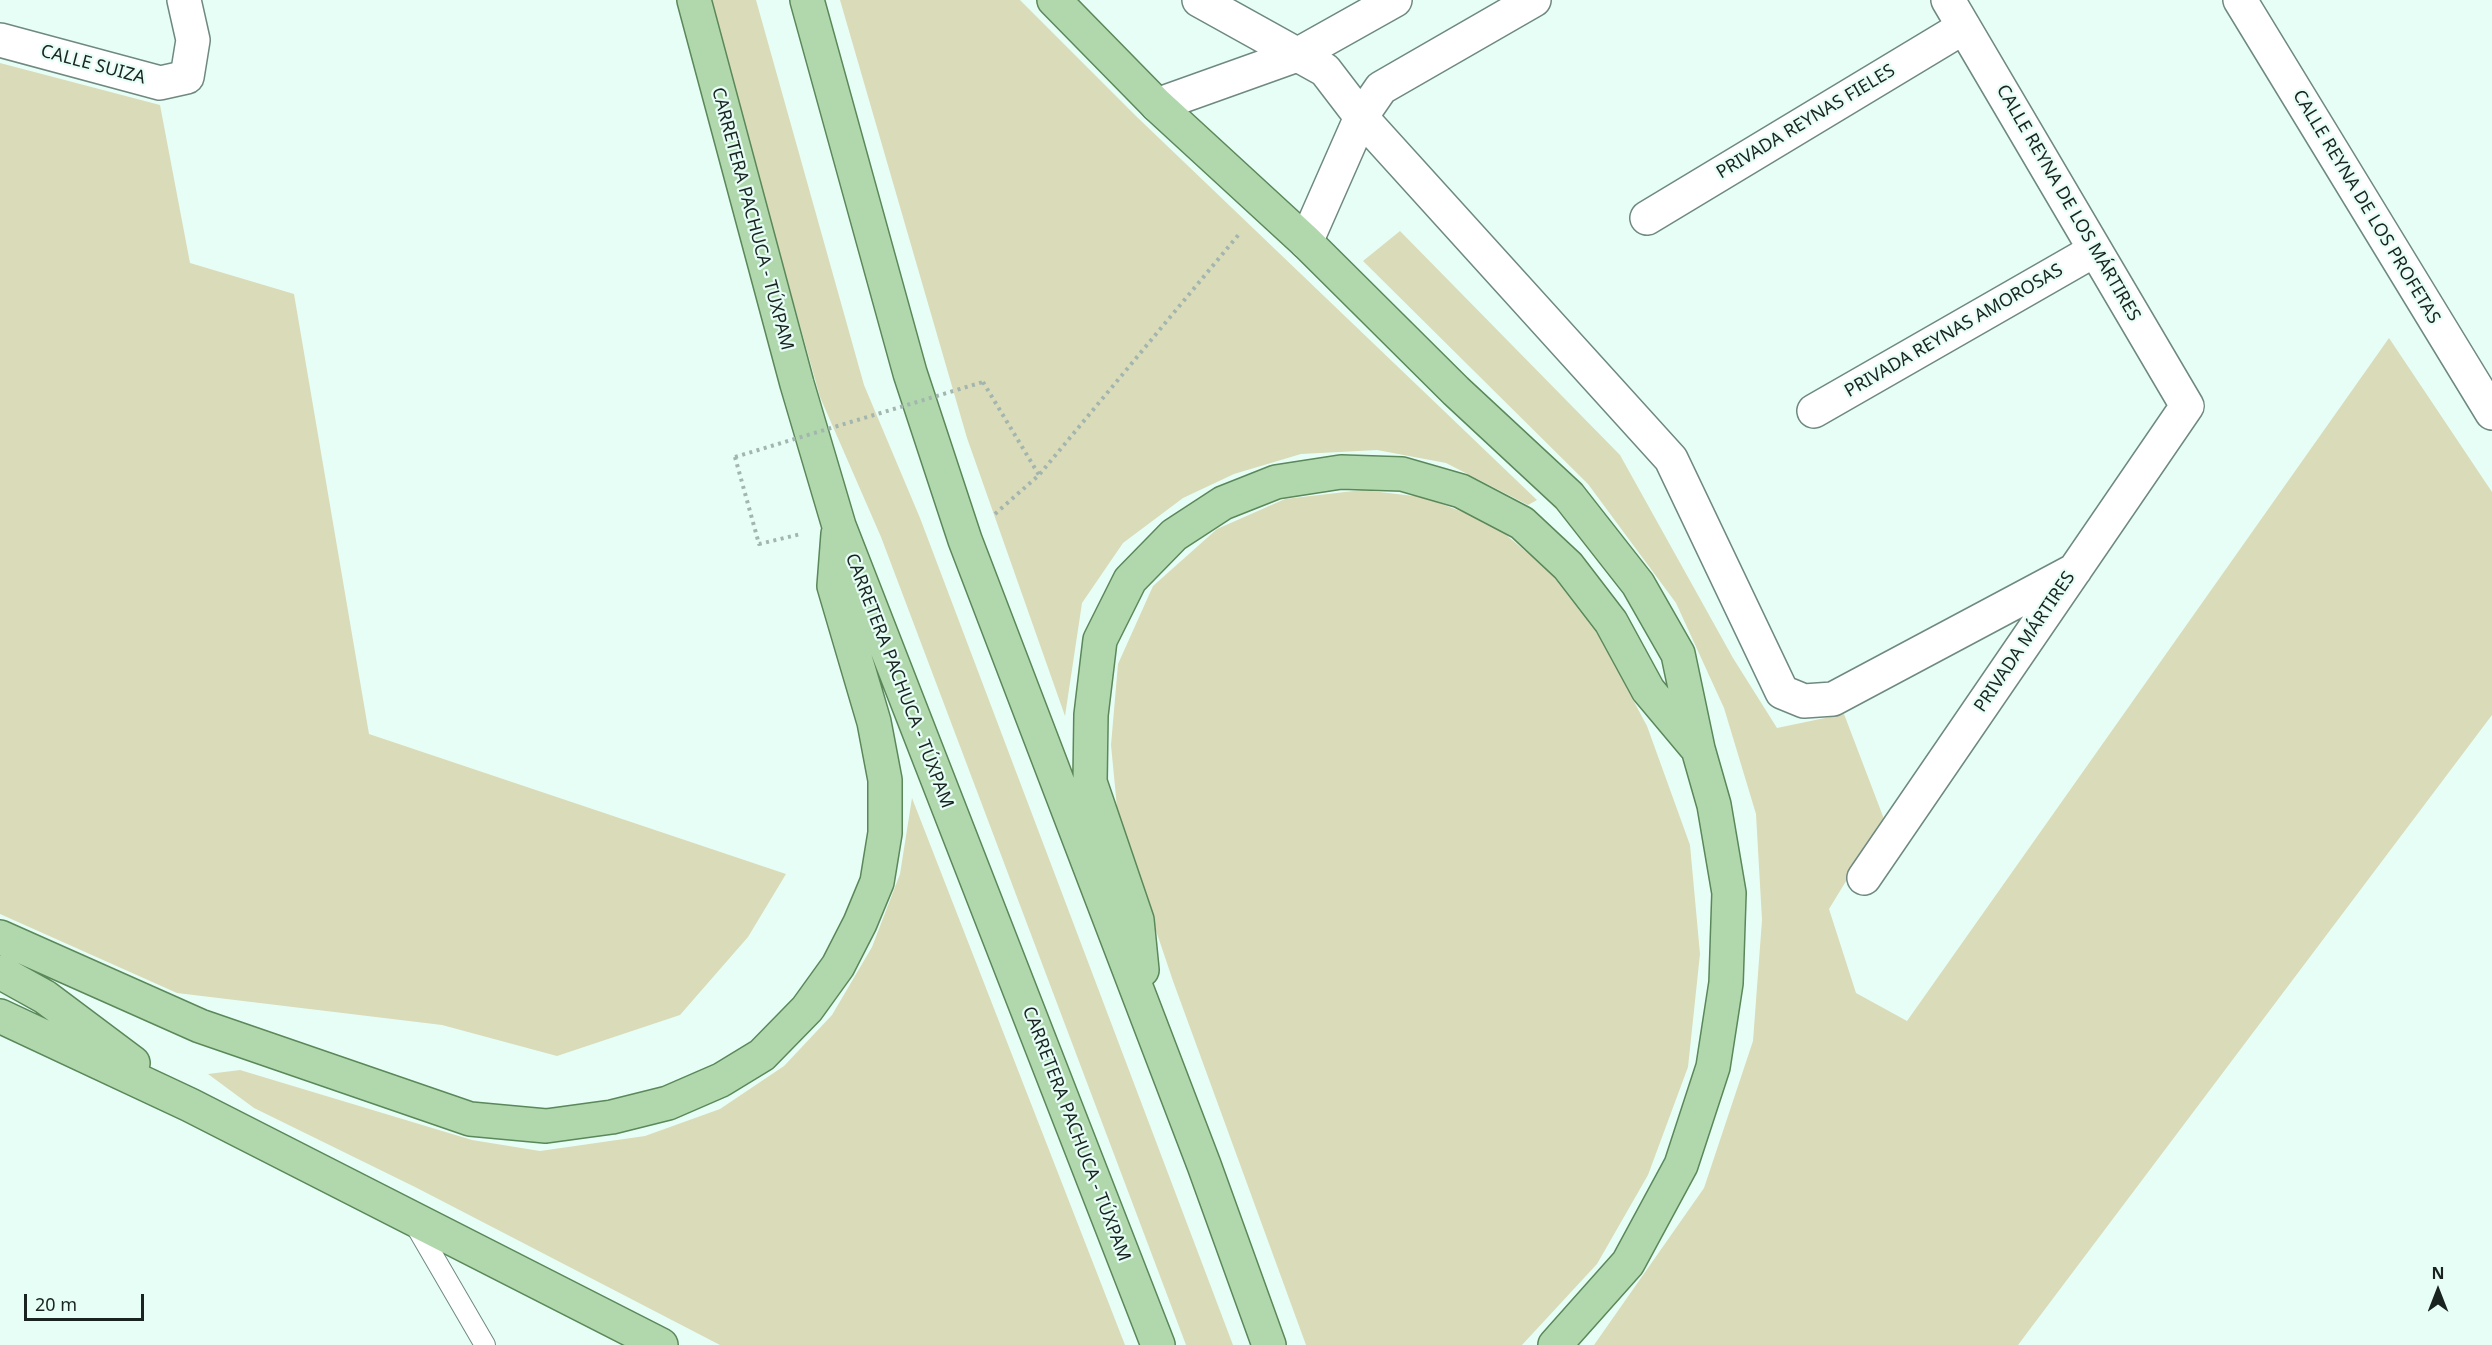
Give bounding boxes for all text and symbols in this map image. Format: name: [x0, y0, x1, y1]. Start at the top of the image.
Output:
street label: CALLE SUIZA: [38, 41, 148, 89]
street label: PRIVADA REYNAS FIELES: [1713, 60, 1899, 184]
street label: CALLE REYNA DE LOS MÁRTIRES: [1991, 81, 2145, 325]
street label: CARRETERA PACHUCA - TÚXPAM: [706, 85, 798, 353]
street label: CALLE REYNA DE LOS PROFETAS: [2288, 86, 2444, 328]
street label: PRIVADA REYNAS AMOROSAS: [1841, 260, 2067, 402]
street label: CARRETERA PACHUCA - TÚXPAM: [840, 551, 958, 811]
street label: PRIVADA MÁRTIRES: [1970, 568, 2080, 716]
street label: CARRETERA PACHUCA - TÚXPAM: [1017, 1004, 1135, 1264]
north arrow: [2408, 1261, 2468, 1321]
text: N: [2431, 1262, 2445, 1284]
scale bar: [27, 1282, 147, 1320]
text: 20 m: [35, 1292, 77, 1316]

